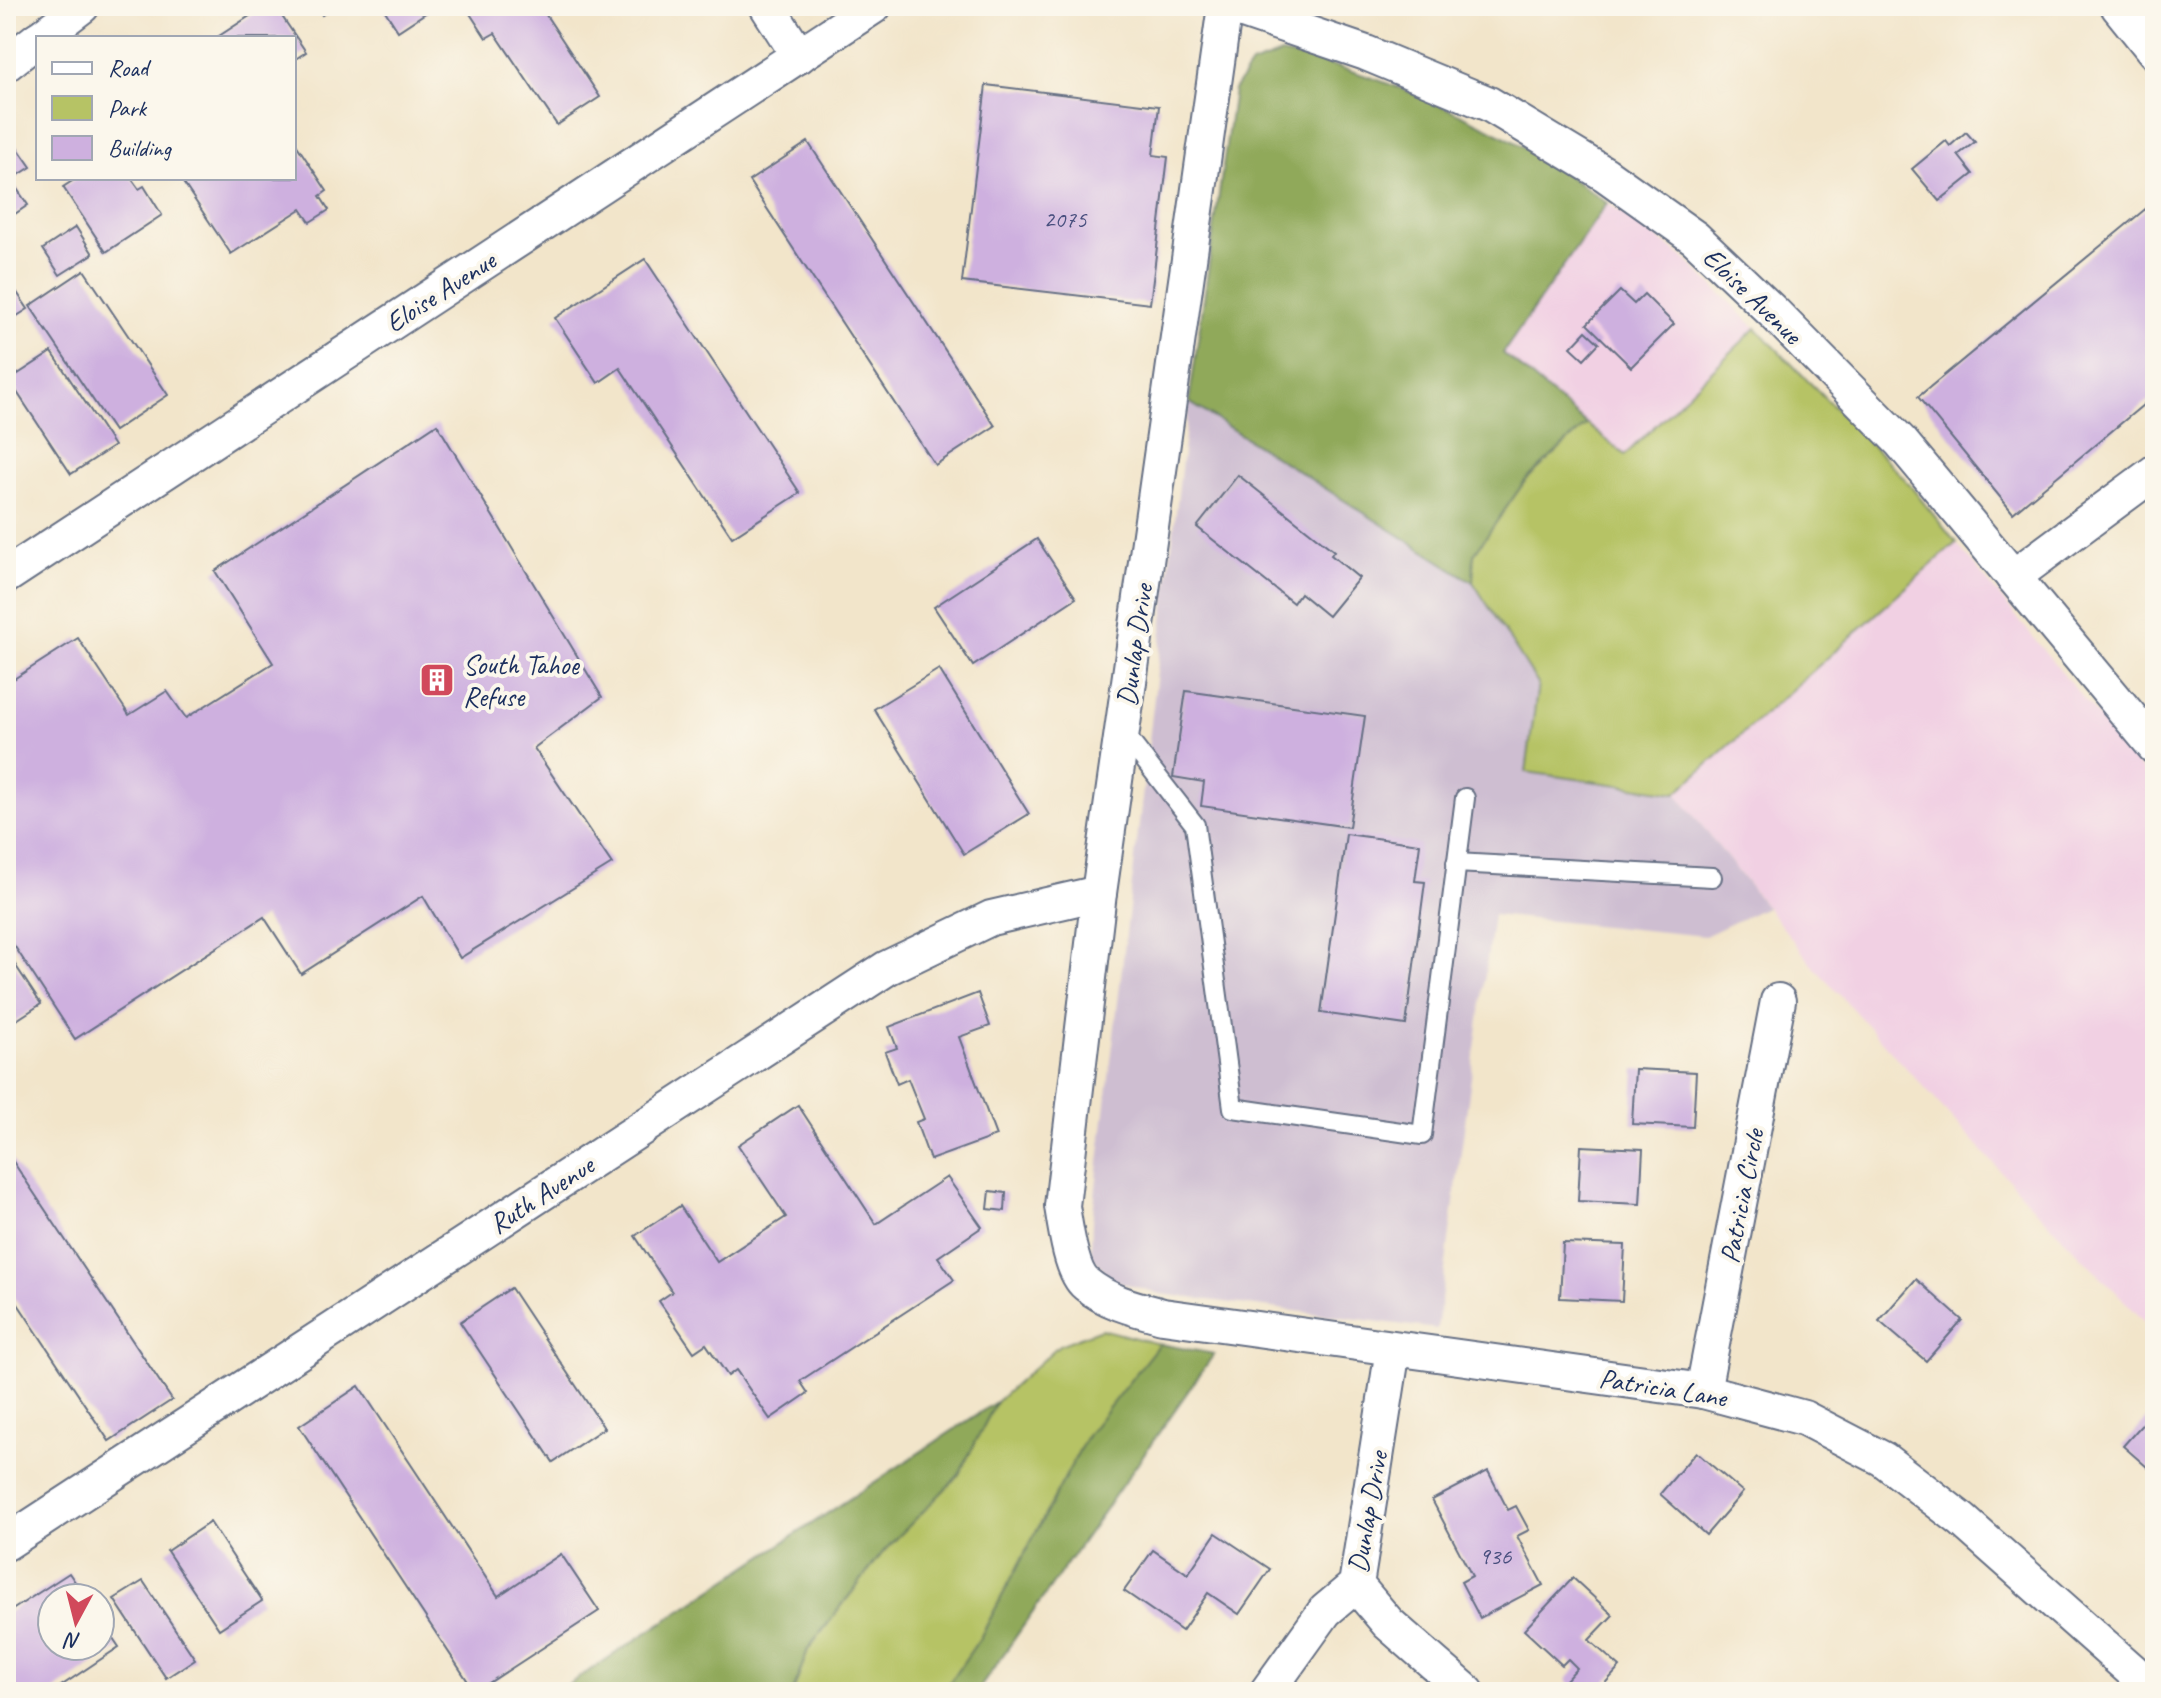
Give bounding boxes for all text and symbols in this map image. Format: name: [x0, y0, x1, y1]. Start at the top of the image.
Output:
legend: [36, 36, 296, 180]
text: Road: [108, 53, 152, 83]
text: Park: [108, 93, 148, 123]
text: Building: [108, 133, 173, 163]
house number: 2075: [1043, 204, 1088, 234]
street label: Eloise Avenue: [1696, 240, 1811, 353]
street label: Eloise Avenue: [379, 242, 504, 340]
street label: Dunlap Drive: [1109, 580, 1161, 708]
place label: South Tahoe Refuse: [463, 647, 580, 714]
building icon: South Tahoe Refuse: [418, 661, 456, 699]
street label: Patricia Circle: [1711, 1124, 1772, 1266]
street label: Ruth Avenue: [482, 1147, 602, 1241]
street label: Patricia Lane: [1597, 1360, 1731, 1415]
street label: Dunlap Drive: [1340, 1447, 1396, 1576]
house number: 936: [1479, 1541, 1512, 1571]
north arrow: [36, 1582, 116, 1662]
text: N: [62, 1626, 82, 1656]

